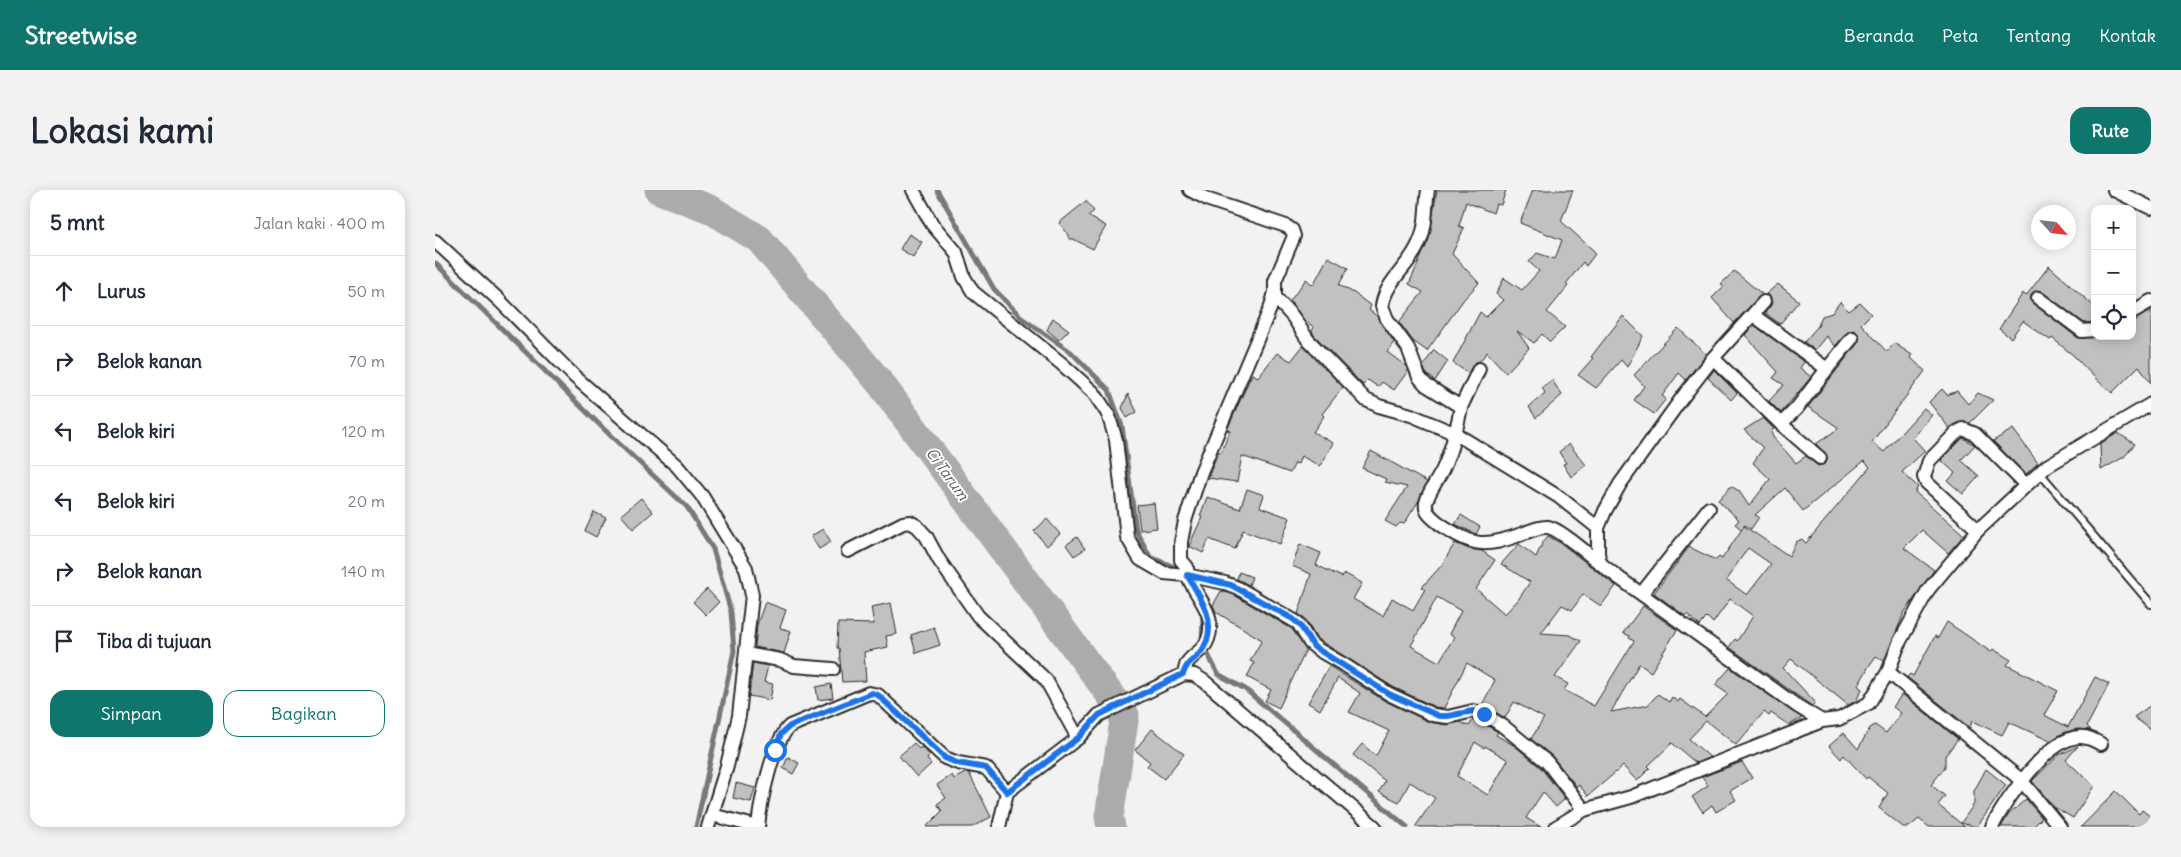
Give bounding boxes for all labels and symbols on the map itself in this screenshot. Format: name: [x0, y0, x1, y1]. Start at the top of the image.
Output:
north arrow: [2031, 205, 2076, 250]
water label: Ci Tarum: [922, 444, 973, 504]
route end: [1473, 703, 1496, 726]
route start: [764, 739, 787, 762]

